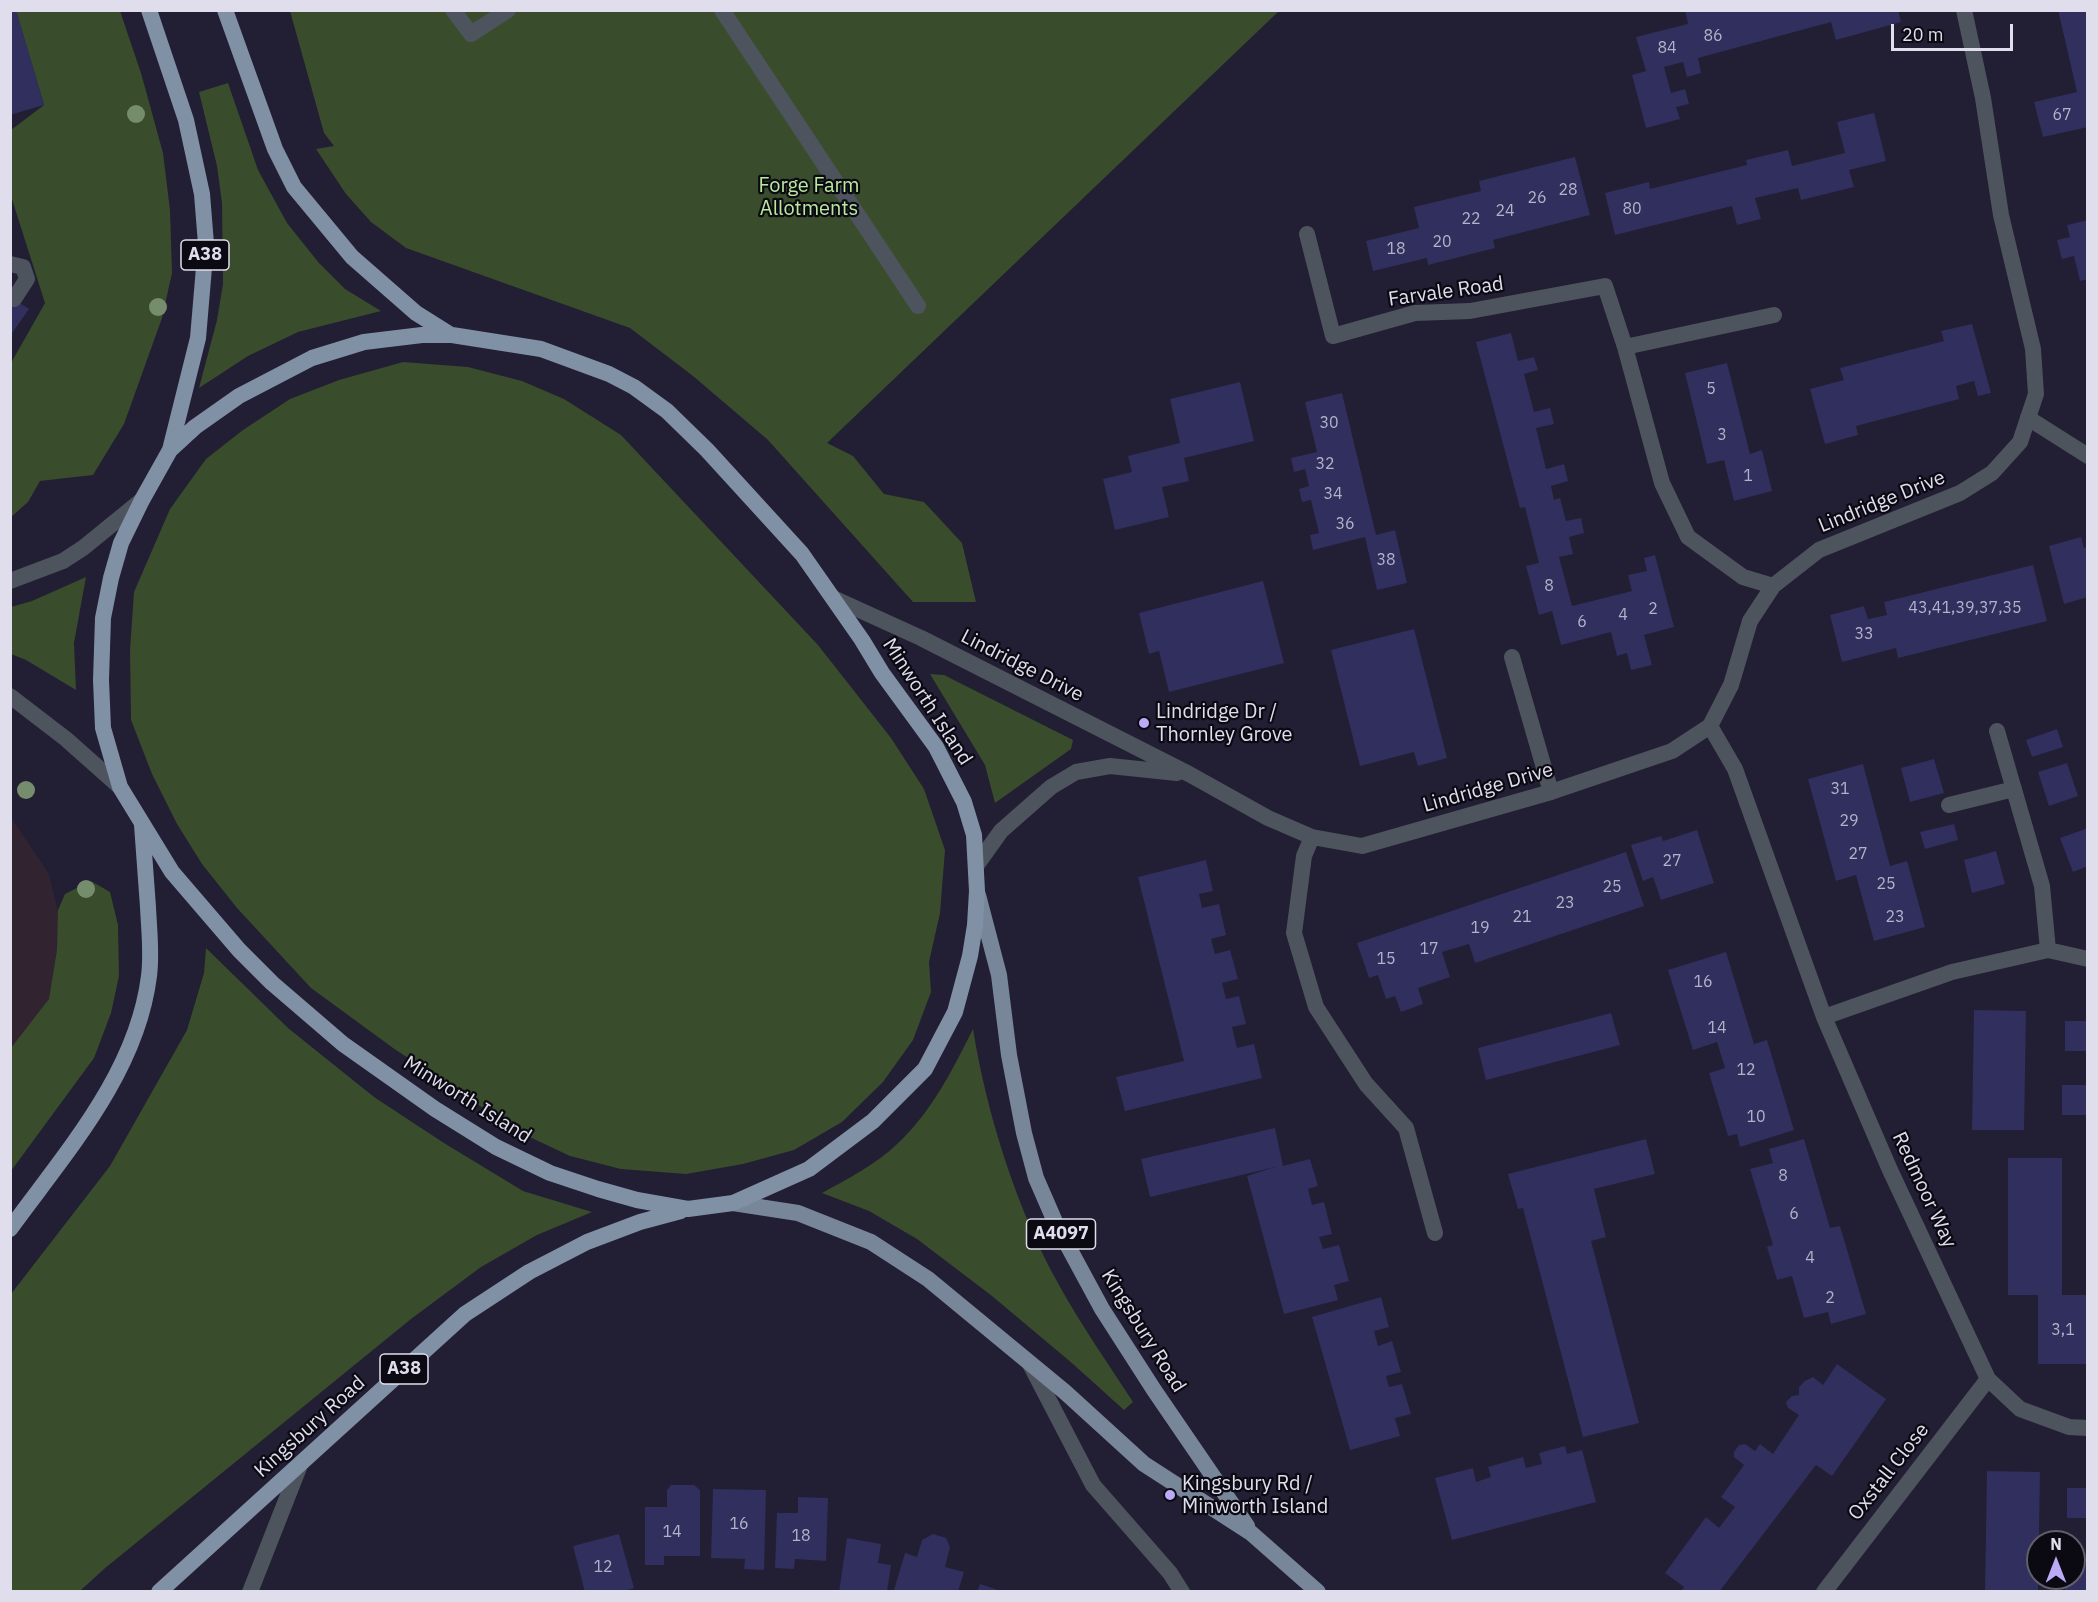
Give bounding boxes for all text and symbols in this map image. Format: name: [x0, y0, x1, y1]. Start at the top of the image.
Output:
scale bar: [1894, 12, 2016, 50]
text: 20 m: [1902, 23, 1944, 46]
house number: 86: [1703, 26, 1723, 46]
house number: 84: [1657, 38, 1677, 58]
house number: 67: [2052, 105, 2072, 125]
park label: Forge Farm Allotments: [759, 174, 859, 221]
house number: 28: [1558, 180, 1578, 200]
house number: 26: [1527, 188, 1547, 208]
house number: 80: [1622, 199, 1642, 219]
house number: 24: [1495, 201, 1515, 221]
house number: 22: [1461, 209, 1481, 229]
house number: 20: [1432, 232, 1452, 252]
house number: 18: [1386, 239, 1406, 259]
road number: A38: [181, 240, 229, 270]
street label: Farvale Road: [1387, 272, 1505, 312]
house number: 5: [1706, 379, 1716, 399]
house number: 30: [1319, 413, 1339, 433]
house number: 3: [1717, 425, 1727, 445]
house number: 32: [1315, 454, 1335, 474]
house number: 1: [1743, 466, 1753, 486]
street label: Lindridge Drive: [1815, 466, 1949, 538]
house number: 34: [1323, 484, 1343, 504]
house number: 36: [1335, 514, 1355, 534]
house number: 38: [1376, 550, 1396, 570]
house number: 8: [1544, 576, 1554, 596]
house number: 43,41,39,37,35: [1908, 598, 2022, 618]
house number: 2: [1648, 599, 1658, 619]
house number: 4: [1618, 605, 1628, 625]
house number: 6: [1577, 612, 1587, 632]
house number: 33: [1854, 624, 1874, 644]
street label: Lindridge Drive: [957, 625, 1087, 707]
street label: Minworth Island: [877, 634, 977, 770]
place label: Lindridge Dr / Thornley Grove: [1156, 700, 1293, 747]
marker: Lindridge Dr / Thornley Grove: [1137, 716, 1151, 730]
street label: Lindridge Drive: [1420, 758, 1556, 818]
house number: 31: [1830, 779, 1850, 799]
house number: 29: [1839, 811, 1859, 831]
house number: 27: [1848, 844, 1868, 864]
house number: 27: [1662, 851, 1682, 871]
house number: 25: [1876, 874, 1896, 894]
house number: 25: [1602, 877, 1622, 897]
house number: 23: [1555, 893, 1575, 913]
house number: 21: [1512, 907, 1532, 927]
house number: 23: [1885, 907, 1905, 927]
house number: 19: [1470, 918, 1490, 938]
house number: 17: [1419, 939, 1439, 959]
house number: 15: [1376, 949, 1396, 969]
house number: 16: [1693, 972, 1713, 992]
house number: 14: [1707, 1018, 1727, 1038]
street label: Minworth Island: [399, 1051, 535, 1149]
house number: 12: [1736, 1060, 1756, 1080]
house number: 10: [1746, 1107, 1766, 1127]
street label: Redmoor Way: [1887, 1128, 1961, 1252]
house number: 8: [1778, 1166, 1788, 1186]
house number: 6: [1789, 1204, 1799, 1224]
road number: A4097: [1026, 1219, 1096, 1249]
house number: 4: [1805, 1248, 1815, 1268]
street label: Kingsbury Road: [1096, 1265, 1190, 1397]
house number: 2: [1825, 1288, 1835, 1308]
house number: 3,1: [2051, 1320, 2075, 1340]
road number: A38: [380, 1354, 428, 1384]
street label: Kingsbury Road: [250, 1371, 370, 1483]
street label: Oxstall Close: [1844, 1419, 1934, 1525]
place label: Kingsbury Rd / Minworth Island: [1182, 1472, 1328, 1519]
marker: Kingsbury Rd / Minworth Island: [1163, 1488, 1177, 1502]
house number: 16: [729, 1514, 749, 1534]
house number: 14: [662, 1522, 682, 1542]
house number: 18: [791, 1526, 811, 1546]
north arrow: [2026, 1530, 2086, 1590]
text: N: [2050, 1534, 2062, 1554]
house number: 12: [593, 1557, 613, 1577]

